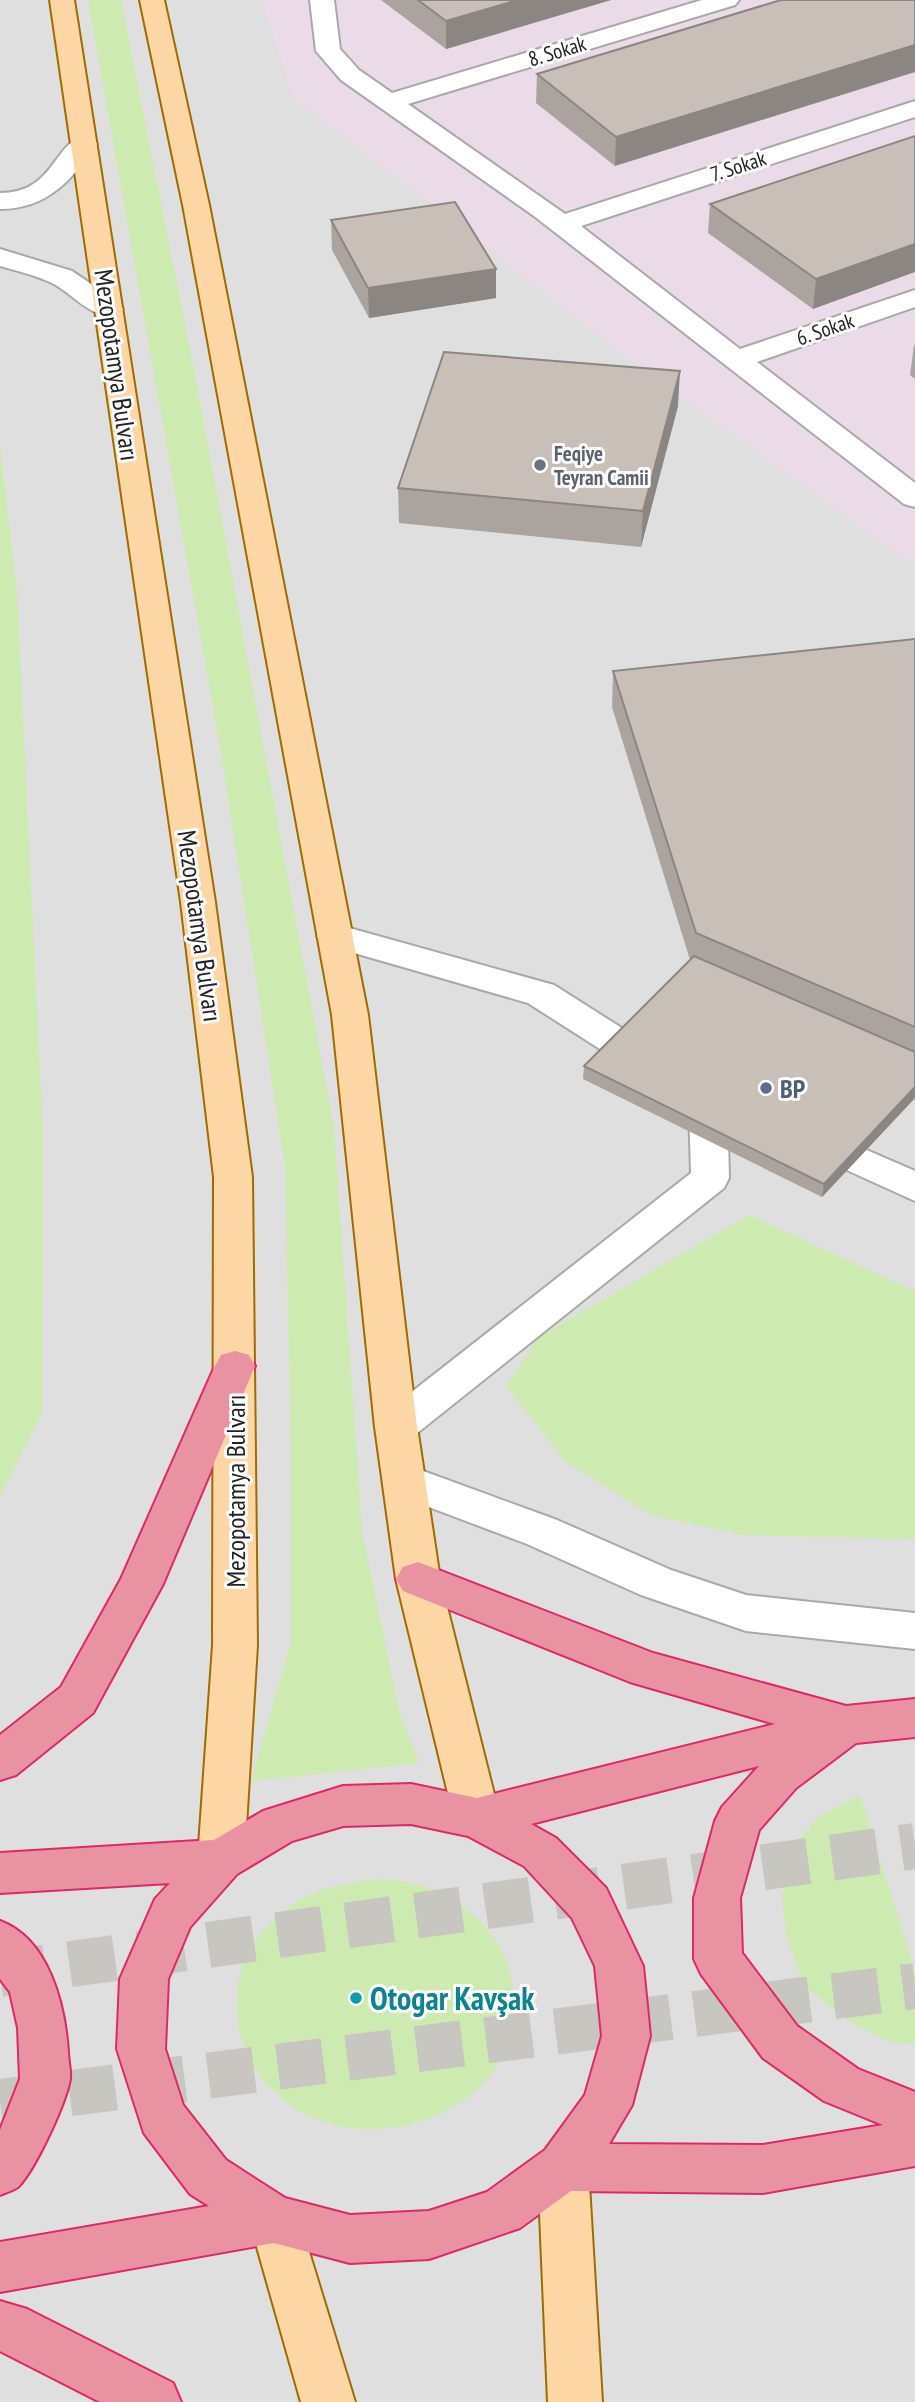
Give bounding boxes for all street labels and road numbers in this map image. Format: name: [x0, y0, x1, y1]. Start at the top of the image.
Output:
street label: 8. Sokak: [525, 29, 589, 73]
street label: 7. Sokak: [707, 144, 769, 188]
street label: Mezopotamya Bulvarı: [87, 267, 147, 463]
street label: 6. Sokak: [793, 307, 857, 351]
street label: Mezopotamya Bulvarı: [170, 828, 230, 1024]
street label: Mezopotamya Bulvarı: [219, 1395, 252, 1587]

